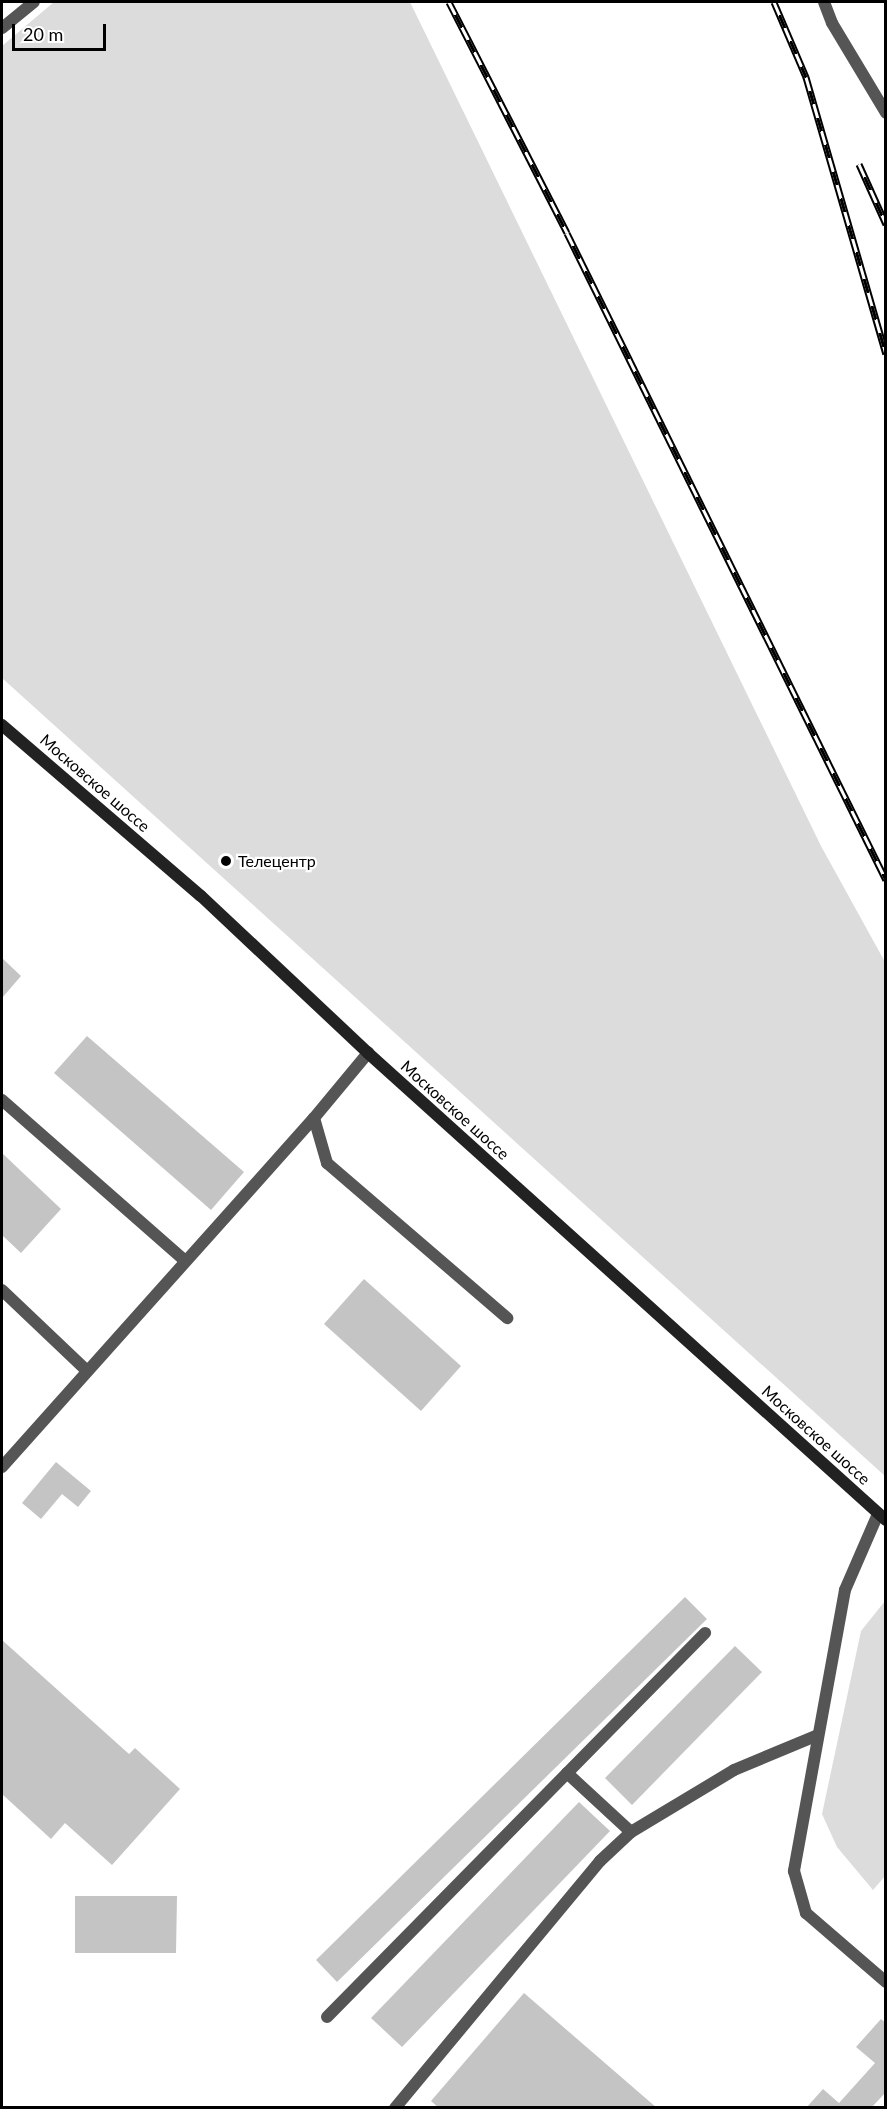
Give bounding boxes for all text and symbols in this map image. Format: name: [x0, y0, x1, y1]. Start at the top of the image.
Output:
scale bar: [15, 12, 110, 50]
text: 20 m: [23, 23, 63, 45]
street label: Московское шоссе: [36, 730, 154, 836]
place label: Телецентр: [238, 851, 316, 871]
marker: Телецентр: [219, 854, 233, 868]
street label: Московское шоссе: [397, 1056, 513, 1164]
street label: Московское шоссе: [758, 1381, 874, 1489]

